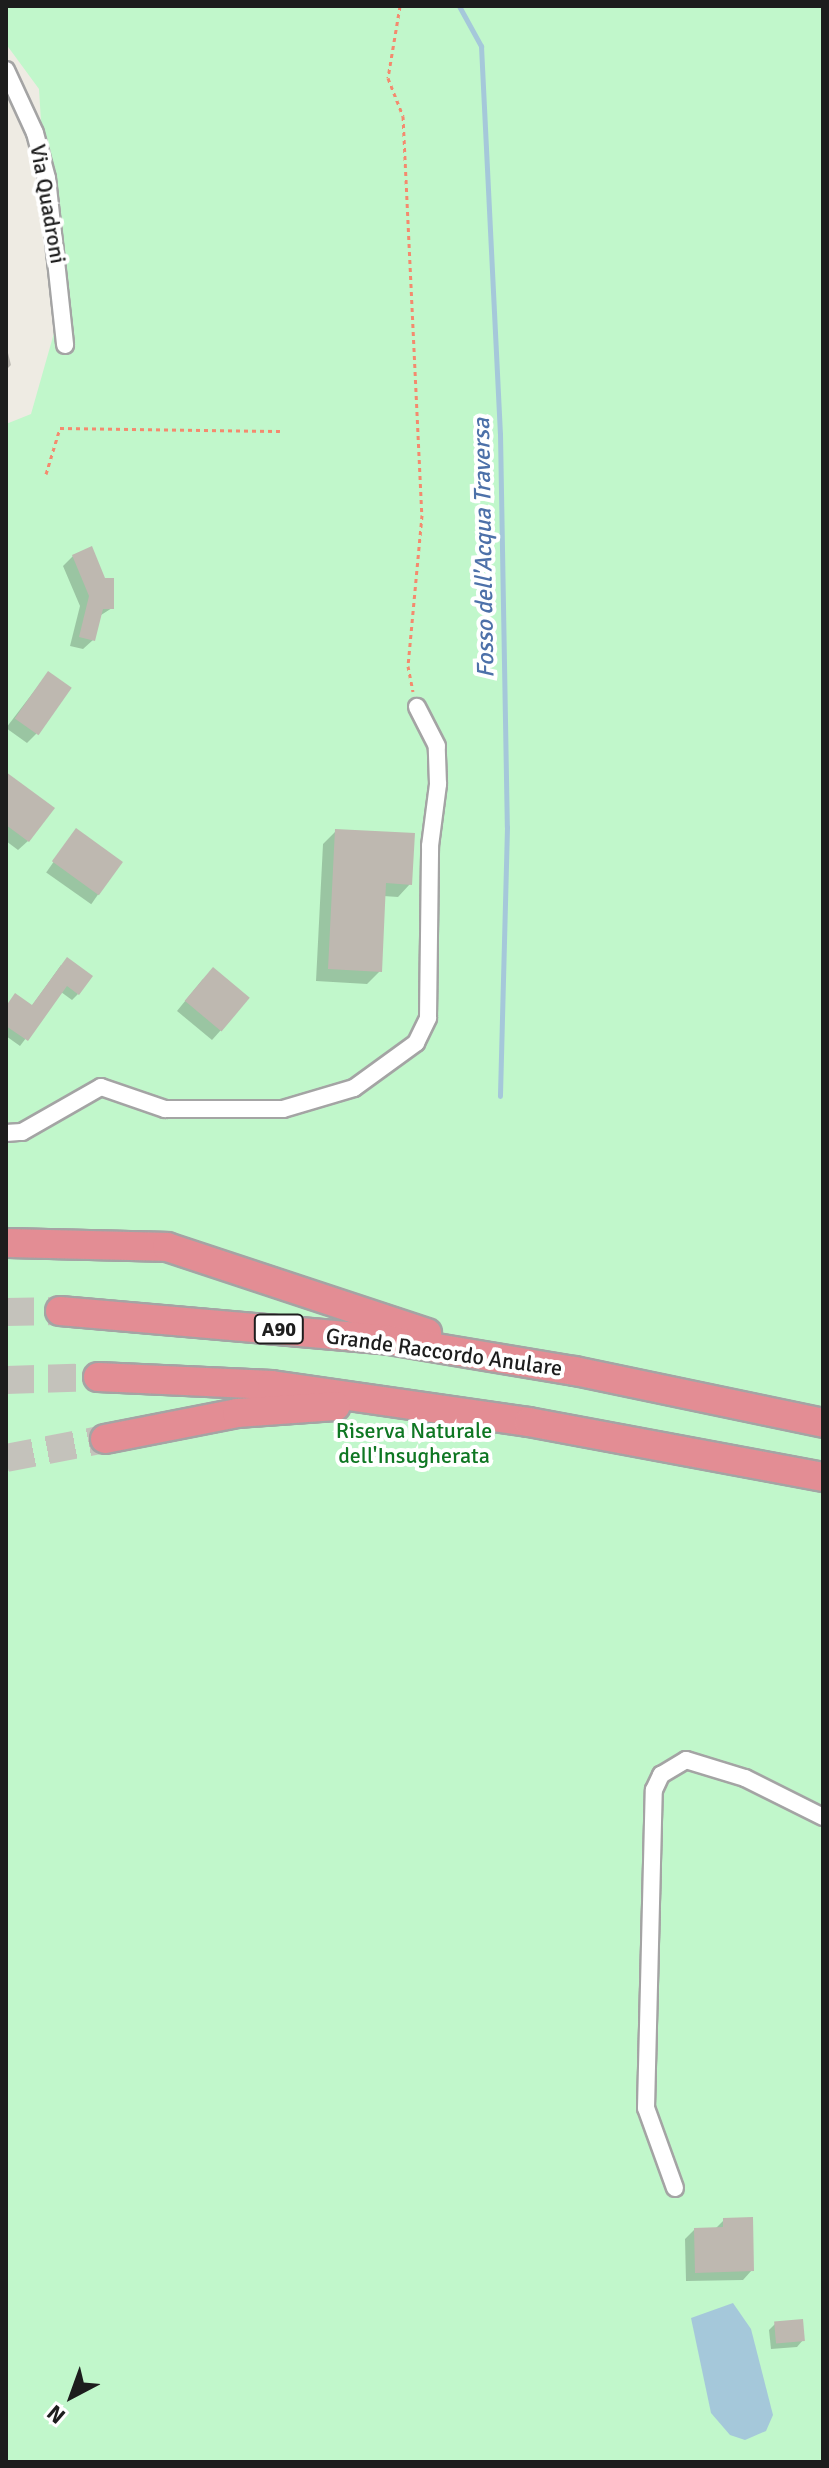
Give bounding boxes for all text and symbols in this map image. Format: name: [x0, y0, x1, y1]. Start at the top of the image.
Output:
street label: Via Quadroni: [25, 142, 71, 266]
water label: Fosso dell'Acqua Traversa: [467, 418, 501, 678]
road number: A90: [253, 1313, 305, 1345]
street label: Grande Raccordo Anulare: [324, 1322, 564, 1382]
park label: Riserva Naturale dell'Insugherata: [336, 1417, 492, 1468]
north arrow: [32, 2356, 112, 2436]
text: N: [41, 2399, 71, 2430]

